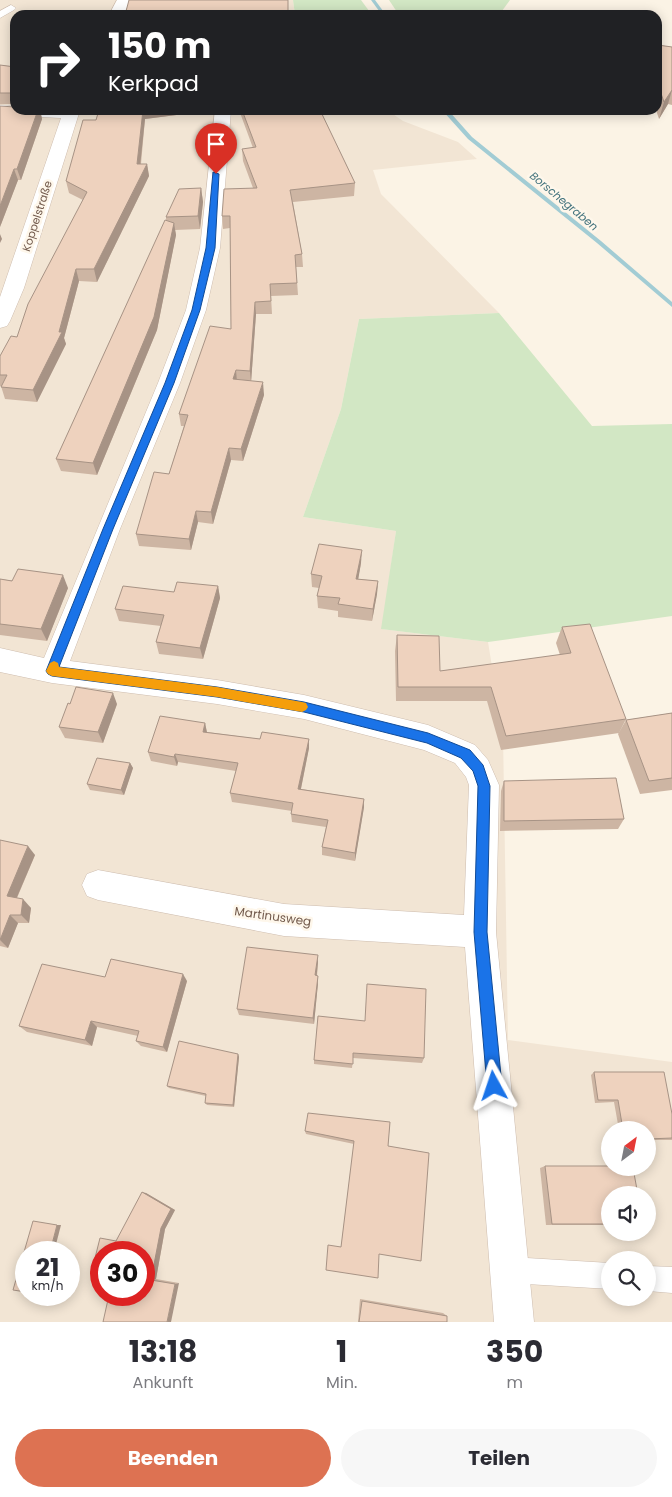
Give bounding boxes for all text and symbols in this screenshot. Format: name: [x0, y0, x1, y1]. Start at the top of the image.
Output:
text: 150 m: [108, 21, 211, 70]
icon: right: [25, 30, 90, 95]
text: Kerkpad: [108, 68, 199, 99]
pin: [195, 123, 237, 174]
icon: arrive: [202, 130, 230, 158]
water label: Borschegraben: [527, 168, 601, 234]
street label: Koppelstraße: [18, 178, 56, 253]
street label: Martinusweg: [234, 902, 312, 930]
position arrow: [467, 1059, 519, 1111]
north arrow: [601, 1121, 656, 1176]
map controls: [601, 1121, 656, 1306]
button: sound: [601, 1186, 656, 1241]
speed limit sign: 30: [90, 1241, 155, 1306]
text: 21: [36, 1250, 59, 1285]
button: search: [601, 1251, 656, 1306]
text: km/h: [32, 1277, 63, 1294]
text: 13:18: [129, 1330, 197, 1373]
text: 1: [336, 1330, 347, 1373]
text: 350: [486, 1330, 543, 1373]
text: Ankunft: [133, 1371, 193, 1394]
text: Min.: [326, 1371, 357, 1394]
text: m: [506, 1371, 523, 1394]
button: Beenden: [15, 1429, 331, 1487]
button: Teilen: [341, 1429, 657, 1487]

